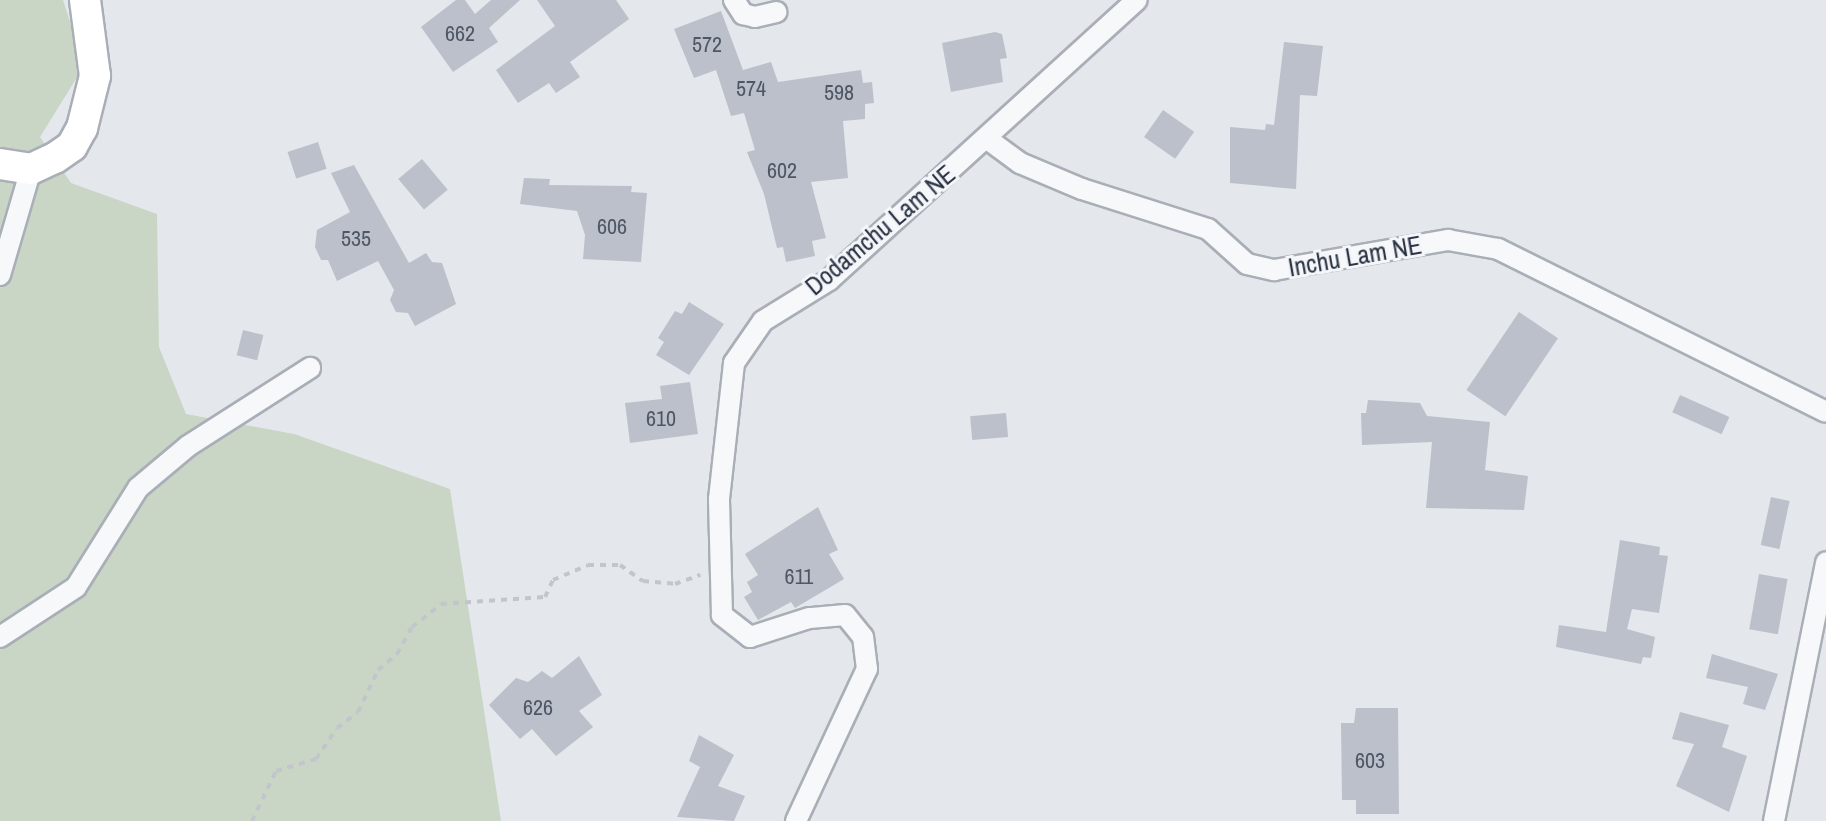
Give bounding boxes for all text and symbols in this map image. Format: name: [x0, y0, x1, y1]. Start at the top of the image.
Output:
house number: 662: [445, 21, 475, 47]
house number: 572: [692, 32, 722, 58]
house number: 574: [736, 76, 766, 102]
house number: 598: [824, 80, 854, 106]
house number: 602: [767, 158, 797, 184]
street label: Dodamchu Lam NE: [799, 158, 961, 302]
house number: 606: [597, 214, 627, 240]
house number: 535: [341, 226, 371, 252]
street label: Inchu Lam NE: [1286, 229, 1424, 283]
house number: 610: [646, 406, 676, 432]
house number: 611: [785, 564, 813, 590]
house number: 626: [523, 695, 553, 721]
house number: 603: [1355, 748, 1385, 774]

